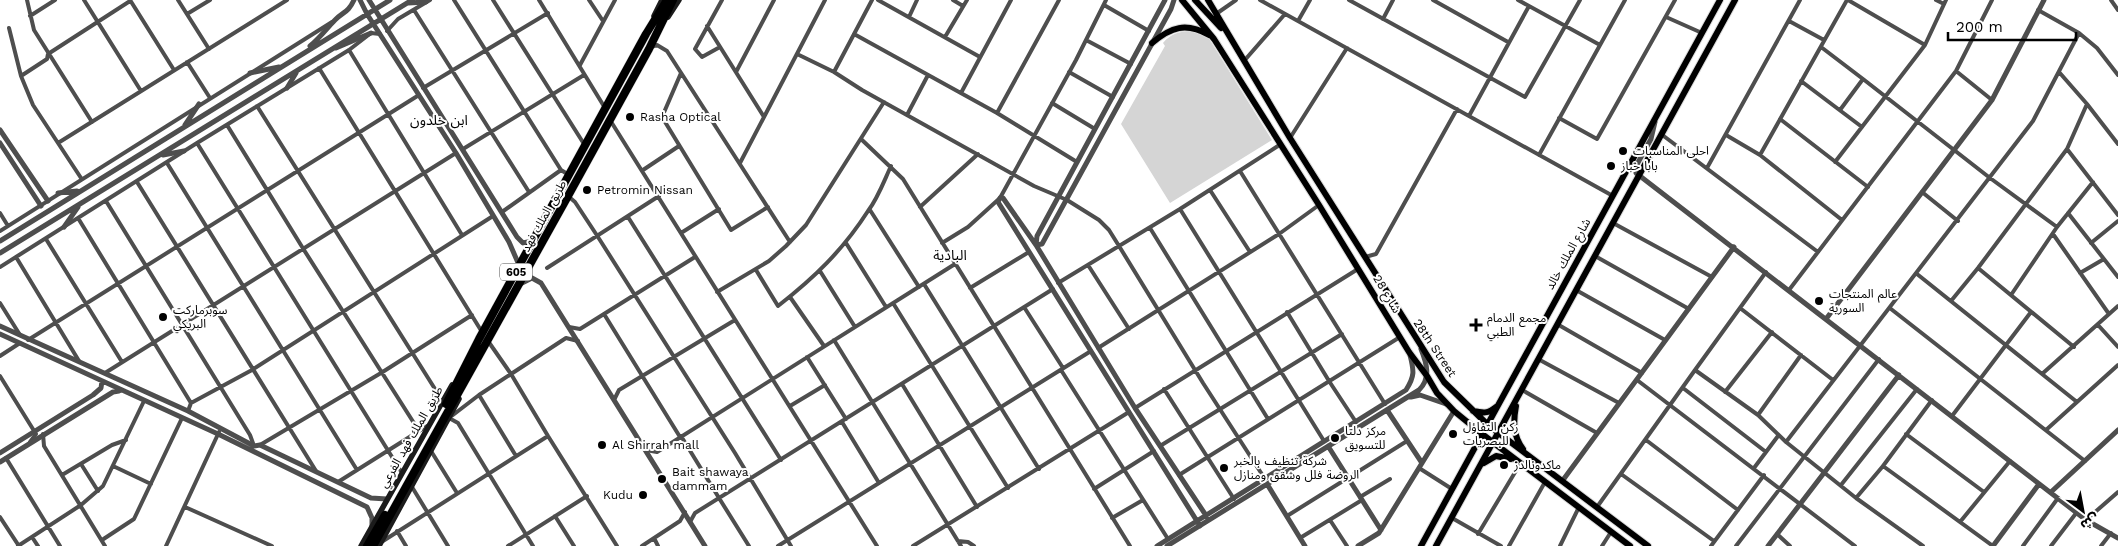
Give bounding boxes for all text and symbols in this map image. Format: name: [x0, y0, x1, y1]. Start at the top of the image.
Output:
scale bar: [1948, 10, 2076, 42]
text: 200 m: [1956, 18, 2003, 36]
place label: Rasha Optical: [640, 110, 721, 124]
marker: Rasha Optical: [624, 111, 636, 123]
district label: ابن خلدون: [410, 112, 468, 129]
place label: احلى المناسبات: [1633, 144, 1709, 158]
marker: احلى المناسبات: [1617, 145, 1629, 157]
place label: بابا خباز: [1620, 159, 1658, 173]
marker: بابا خباز: [1605, 160, 1617, 172]
street label: طريق الملك فهد: [519, 178, 570, 255]
place label: Petromin Nissan: [597, 183, 693, 197]
marker: Petromin Nissan: [581, 184, 593, 196]
street label: شارع الملك خالد: [1543, 216, 1595, 293]
district label: البادية: [933, 247, 967, 263]
road number: 605: [500, 264, 532, 280]
street label: شارع 28: [1369, 272, 1404, 317]
place label: عالم المنتجات السورية: [1829, 287, 1897, 315]
marker: عالم المنتجات السورية: [1813, 295, 1825, 307]
place label: سوبرماركت البريكي: [173, 303, 227, 334]
marker: سوبرماركت البريكي: [157, 311, 169, 323]
place label: مجمع الدمام الطبي: [1487, 311, 1546, 342]
street label: 28th Street: [1410, 316, 1460, 380]
marker: مجمع الدمام الطبي: [1469, 318, 1483, 332]
street label: طريق الملك فهد الفرعي: [376, 384, 448, 492]
place label: ركن التفاؤل للبصريات: [1463, 420, 1518, 448]
place label: مركز دلتا للتسويق: [1345, 424, 1386, 453]
marker: ركن التفاؤل للبصريات: [1447, 428, 1459, 440]
marker: مركز دلتا للتسويق: [1329, 432, 1341, 444]
place label: Al Shirrah mall: [612, 438, 699, 452]
marker: Al Shirrah mall: [596, 439, 608, 451]
place label: شركة تنظيف بالخبر الروضة فلل وشقق ومنازل: [1233, 454, 1359, 483]
place label: ماكدونالدز: [1513, 458, 1561, 472]
marker: ماكدونالدز: [1498, 459, 1510, 471]
marker: شركة تنظيف بالخبر الروضة فلل وشقق ومنازل: [1218, 462, 1230, 474]
place label: Bait shawaya dammam: [672, 465, 749, 493]
marker: Bait shawaya dammam: [656, 473, 668, 485]
north arrow: [2058, 486, 2108, 536]
place label: Kudu: [603, 488, 633, 502]
marker: Kudu: [637, 489, 649, 501]
text: ش: [2078, 510, 2102, 534]

